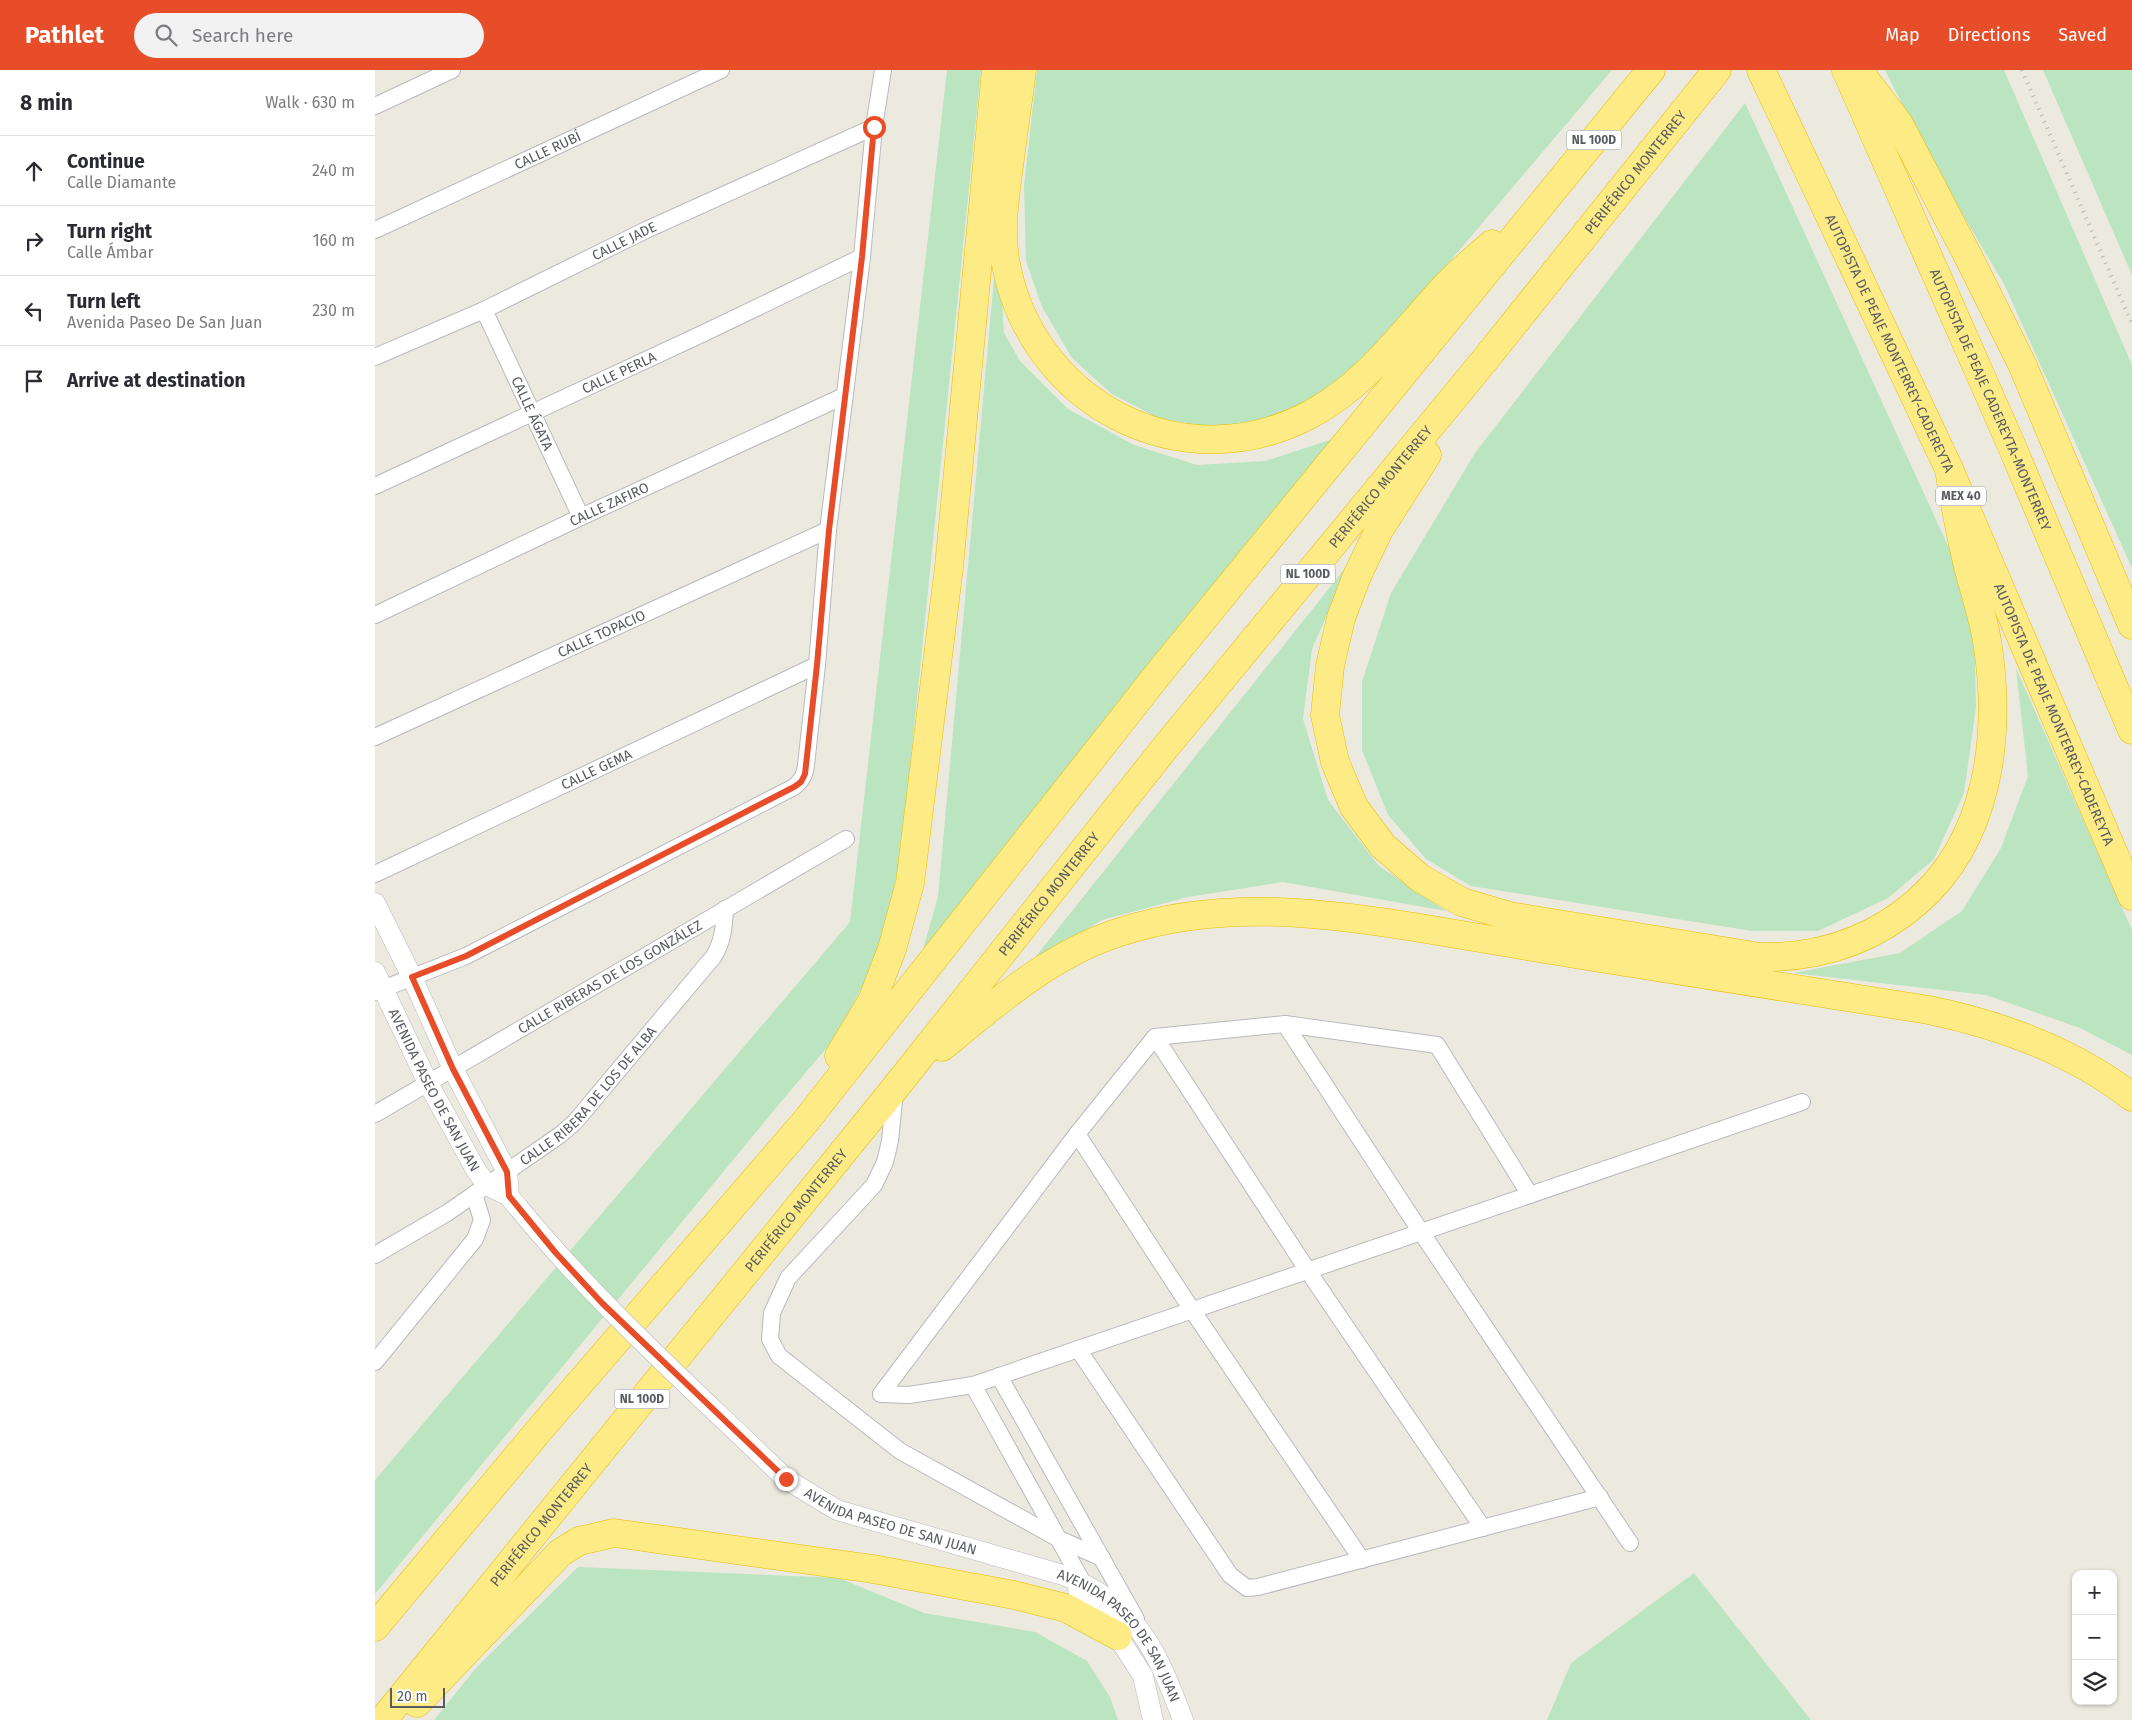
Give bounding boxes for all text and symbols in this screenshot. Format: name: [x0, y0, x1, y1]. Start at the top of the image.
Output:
search box: [134, 13, 484, 58]
text: Pathlet: [25, 21, 104, 49]
icon: search: [152, 21, 180, 49]
text: Search here: [192, 24, 293, 47]
text: Map: [1885, 24, 1920, 46]
text: Directions: [1948, 24, 2030, 46]
text: Saved: [2058, 24, 2107, 46]
text: 8 min: [20, 90, 73, 116]
text: Walk · 630 m: [265, 93, 355, 112]
street label: PERIFÉRICO MONTERREY: [1581, 107, 1690, 237]
route start: [863, 116, 886, 139]
street label: CALLE RUBÍ: [511, 127, 583, 173]
road number: NL 100D: [1567, 130, 1621, 150]
text: Continue: [67, 150, 145, 173]
icon: ahead: [20, 157, 48, 185]
text: 240 m: [312, 161, 355, 180]
text: Calle Diamante: [67, 173, 176, 192]
street label: AUTOPISTA DE PEAJE MONTERREY-CADEREYTA: [1822, 211, 1958, 475]
street label: CALLE JADE: [589, 218, 659, 264]
text: Turn right: [67, 220, 152, 243]
icon: right: [20, 227, 48, 255]
text: 160 m: [313, 231, 355, 250]
text: Calle Ámbar: [67, 243, 154, 262]
street label: AUTOPISTA DE PEAJE CADEREYTA-MONTERREY: [1926, 266, 2055, 533]
text: Turn left: [67, 290, 141, 313]
icon: left: [20, 297, 48, 325]
text: 230 m: [312, 301, 355, 320]
text: Avenida Paseo De San Juan: [67, 313, 262, 332]
street label: CALLE PERLA: [579, 348, 659, 397]
icon: arrive: [20, 367, 48, 395]
text: Arrive at destination: [67, 369, 246, 392]
street label: CALLE ÁGATA: [508, 374, 557, 453]
street label: PERIFÉRICO MONTERREY: [1325, 422, 1436, 551]
street label: CALLE ZAFIRO: [567, 479, 651, 530]
road number: MEX 40: [1936, 486, 1986, 506]
road number: NL 100D: [1281, 564, 1335, 584]
street label: AUTOPISTA DE PEAJE MONTERREY-CADEREYTA: [1991, 581, 2118, 848]
street label: CALLE TOPACIO: [555, 606, 648, 661]
street label: CALLE GEMA: [558, 745, 635, 793]
street label: PERIFÉRICO MONTERREY: [995, 829, 1103, 959]
street label: CALLE RIBERAS DE LOS GONZÁLEZ: [515, 916, 705, 1037]
street label: AVENIDA PASEO DE SAN JUAN: [385, 1006, 484, 1174]
street label: CALLE RIBERA DE LOS DE ALBA: [516, 1023, 660, 1169]
street label: PERIFÉRICO MONTERREY: [741, 1145, 851, 1275]
road number: NL 100D: [615, 1390, 669, 1408]
street label: PERIFÉRICO MONTERREY: [486, 1460, 596, 1590]
route end: [775, 1468, 798, 1491]
street label: AVENIDA PASEO DE SAN JUAN: [802, 1484, 979, 1558]
street label: AVENIDA PASEO DE SAN JUAN: [1055, 1565, 1184, 1704]
map controls: [2072, 1570, 2117, 1705]
button: +: [2072, 1570, 2117, 1615]
button: −: [2072, 1615, 2117, 1660]
button: layers: [2072, 1660, 2117, 1705]
scale bar: [390, 1685, 445, 1708]
text: 20 m: [397, 1688, 427, 1705]

